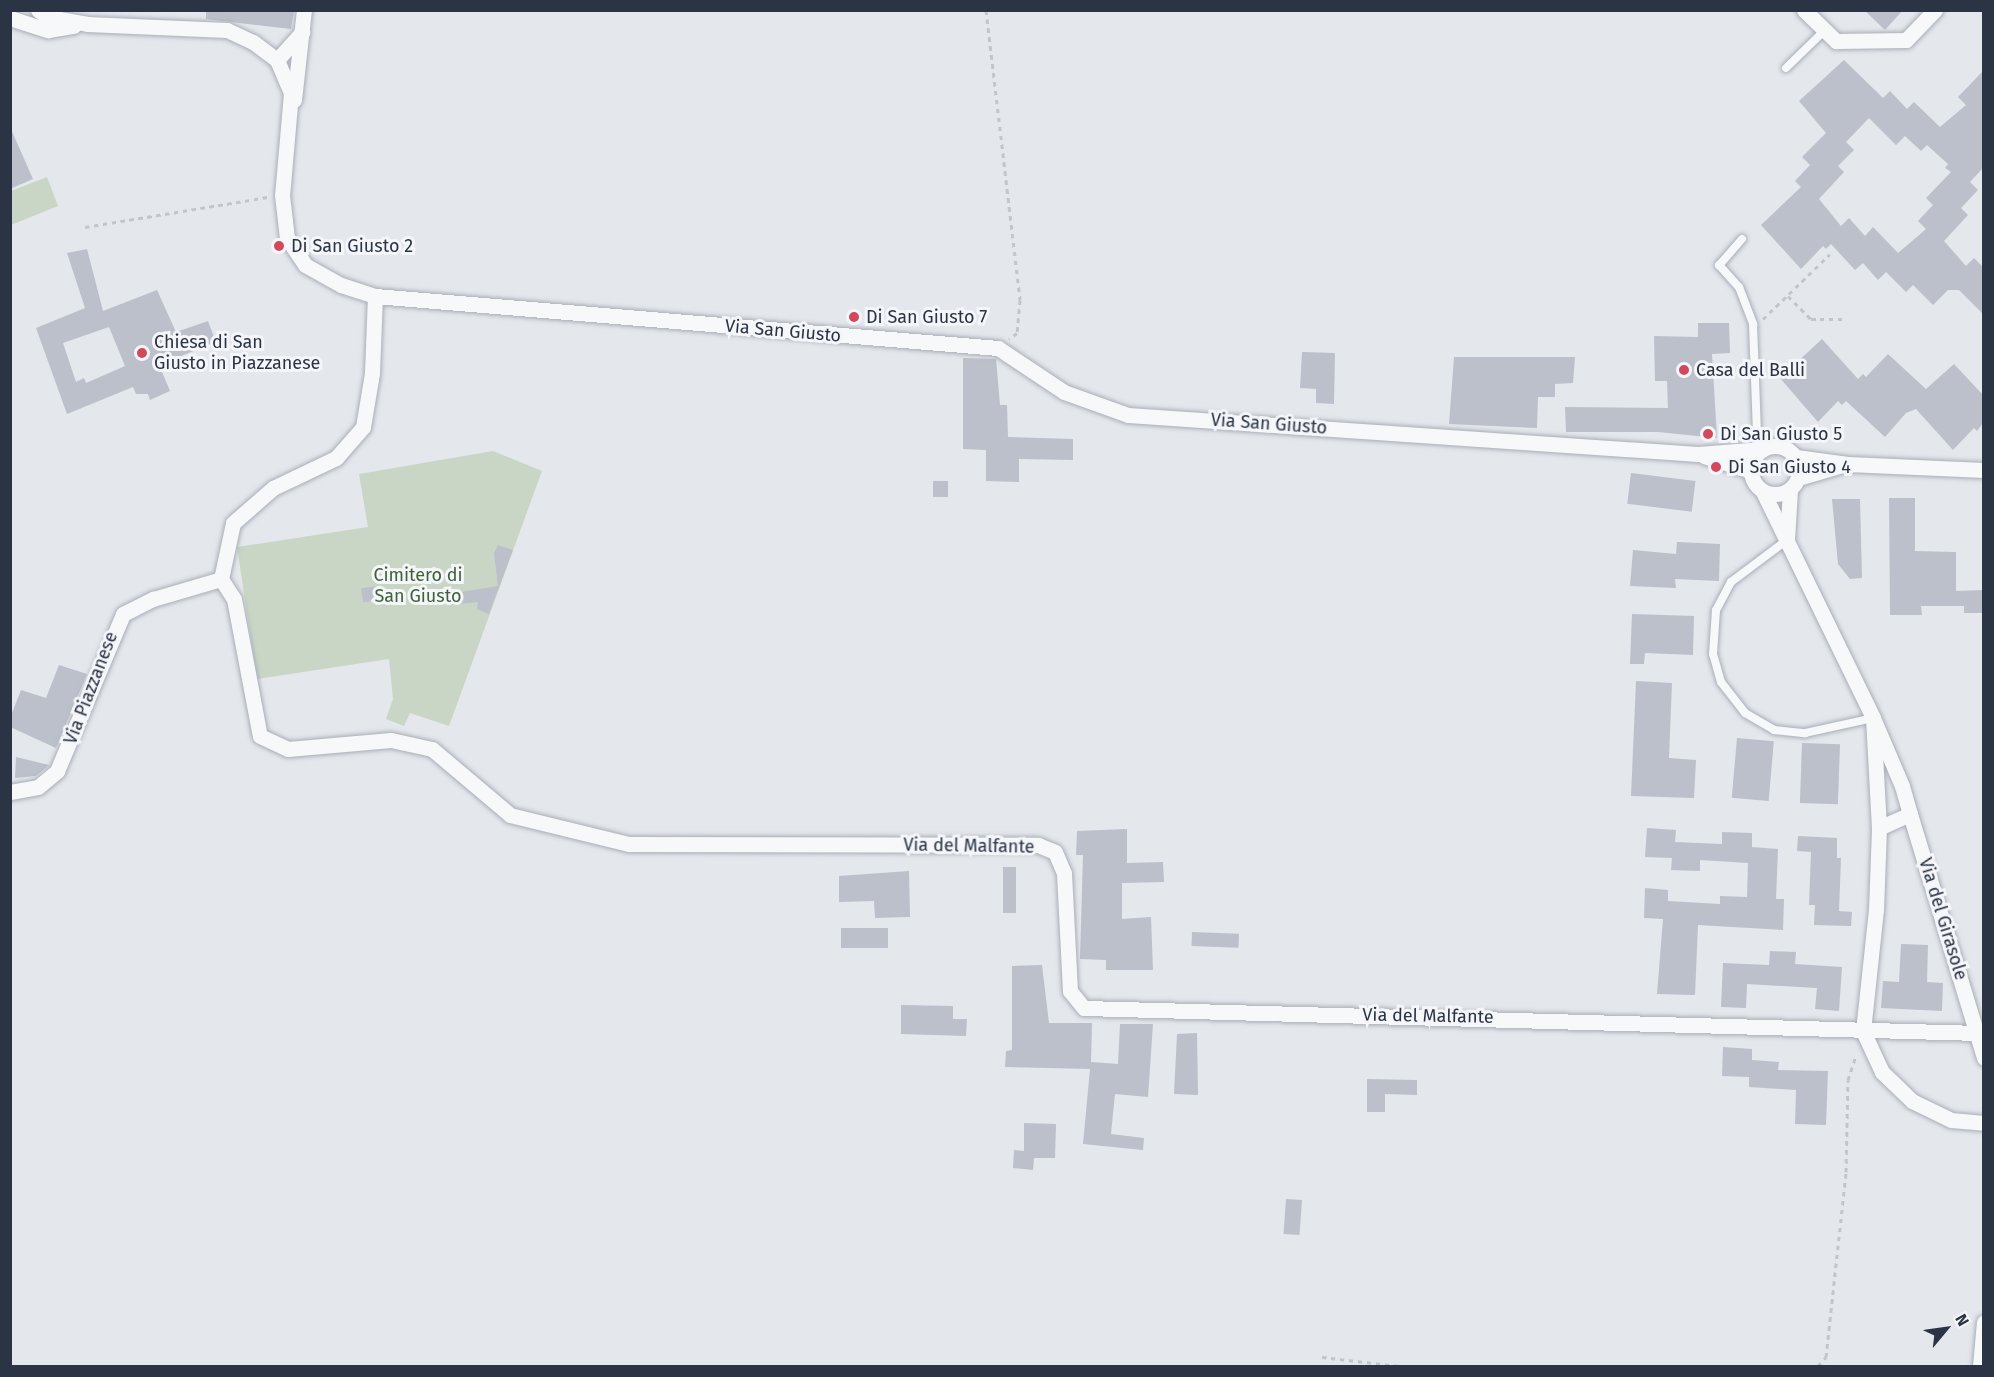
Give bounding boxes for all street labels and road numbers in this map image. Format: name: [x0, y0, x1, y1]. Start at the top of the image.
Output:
street label: Via San Giusto: [724, 315, 842, 347]
street label: Via San Giusto: [1210, 409, 1328, 439]
street label: Via Piazzanese: [60, 629, 122, 747]
street label: Via del Malfante: [903, 834, 1035, 858]
street label: Via del Girasole: [1914, 855, 1972, 983]
street label: Via del Malfante: [1362, 1004, 1494, 1028]

